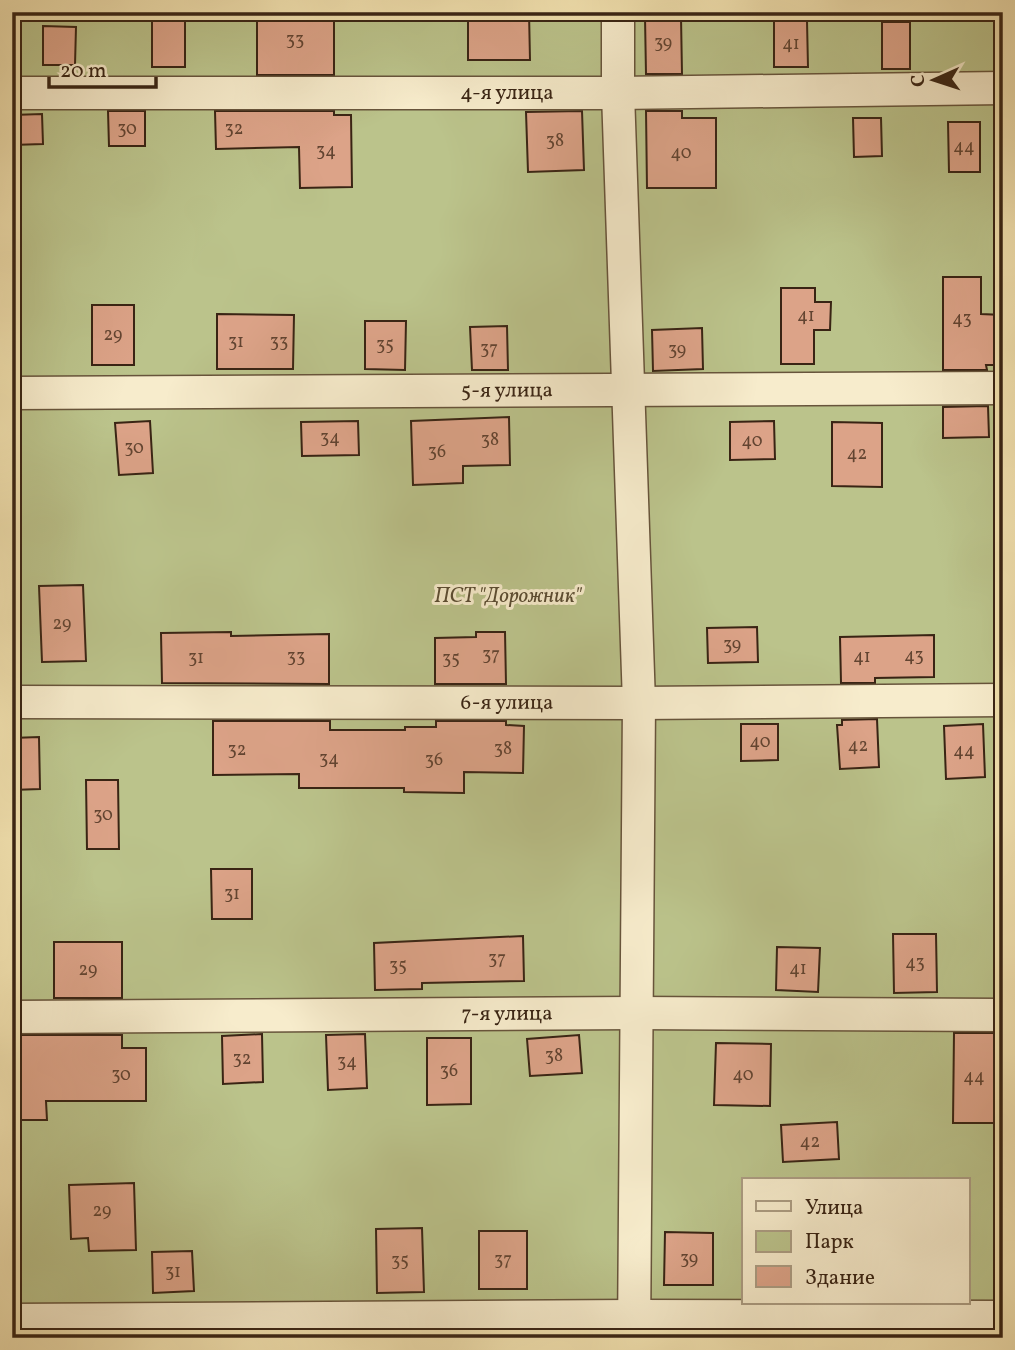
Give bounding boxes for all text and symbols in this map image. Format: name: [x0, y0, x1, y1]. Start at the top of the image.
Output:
house number: 33: [286, 28, 304, 53]
house number: 39: [654, 31, 672, 56]
house number: 41: [782, 32, 800, 57]
scale bar: [49, 46, 156, 90]
north arrow: [900, 46, 970, 116]
text: 20 m: [60, 57, 106, 86]
text: С: [906, 74, 932, 88]
street label: 4-я улица: [460, 79, 554, 108]
house number: 30: [117, 117, 137, 142]
house number: 32: [225, 117, 243, 142]
house number: 38: [546, 129, 564, 154]
house number: 44: [953, 135, 975, 160]
house number: 34: [316, 139, 336, 164]
house number: 40: [670, 141, 692, 166]
house number: 41: [797, 304, 815, 329]
house number: 43: [952, 307, 972, 332]
house number: 29: [104, 323, 122, 348]
house number: 31: [228, 330, 244, 355]
house number: 33: [270, 330, 288, 355]
house number: 35: [376, 333, 394, 358]
house number: 37: [480, 337, 498, 362]
house number: 39: [668, 338, 686, 363]
street label: 5-я улица: [461, 376, 553, 405]
house number: 34: [320, 426, 340, 451]
house number: 38: [481, 428, 499, 453]
house number: 40: [741, 429, 763, 454]
house number: 30: [124, 436, 144, 461]
house number: 36: [428, 440, 446, 465]
house number: 42: [847, 442, 867, 467]
park label: ПСТ "Дорожник": [434, 582, 583, 611]
house number: 29: [53, 612, 71, 637]
house number: 39: [723, 633, 741, 658]
house number: 37: [482, 643, 500, 668]
house number: 43: [904, 644, 924, 669]
house number: 33: [287, 645, 305, 670]
house number: 41: [853, 645, 871, 670]
house number: 31: [188, 646, 204, 671]
house number: 35: [442, 647, 460, 672]
street label: 6-я улица: [460, 688, 554, 717]
house number: 40: [749, 730, 771, 755]
house number: 42: [848, 734, 868, 759]
house number: 38: [494, 737, 512, 762]
house number: 32: [228, 738, 246, 763]
house number: 44: [953, 739, 975, 764]
house number: 34: [319, 747, 339, 772]
house number: 36: [425, 748, 443, 773]
house number: 30: [93, 803, 113, 828]
house number: 31: [224, 882, 240, 907]
house number: 37: [488, 947, 506, 972]
house number: 43: [905, 951, 925, 976]
house number: 35: [389, 954, 407, 979]
house number: 41: [789, 957, 807, 982]
house number: 29: [79, 958, 97, 983]
street label: 7-я улица: [461, 999, 553, 1029]
house number: 38: [545, 1044, 563, 1069]
house number: 32: [233, 1047, 251, 1072]
house number: 34: [337, 1050, 357, 1075]
house number: 36: [440, 1059, 458, 1084]
house number: 30: [111, 1063, 131, 1088]
house number: 40: [732, 1063, 754, 1088]
house number: 44: [963, 1065, 985, 1090]
house number: 42: [800, 1130, 820, 1155]
legend: [742, 1178, 970, 1304]
text: Улица: [805, 1194, 863, 1223]
house number: 29: [93, 1199, 111, 1224]
text: Парк: [805, 1228, 854, 1257]
house number: 39: [680, 1247, 698, 1272]
house number: 37: [494, 1248, 512, 1273]
house number: 35: [391, 1249, 409, 1274]
house number: 31: [165, 1260, 181, 1285]
text: Здание: [805, 1264, 875, 1293]

